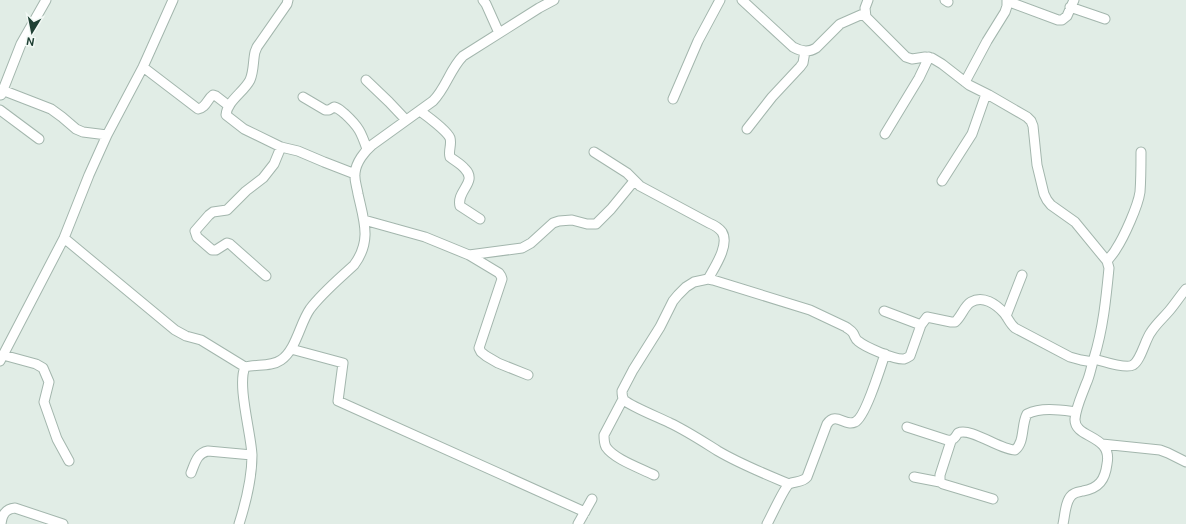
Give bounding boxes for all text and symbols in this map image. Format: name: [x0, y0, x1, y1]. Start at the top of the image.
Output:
north arrow: [12, 12, 52, 52]
text: N: [25, 34, 35, 49]

